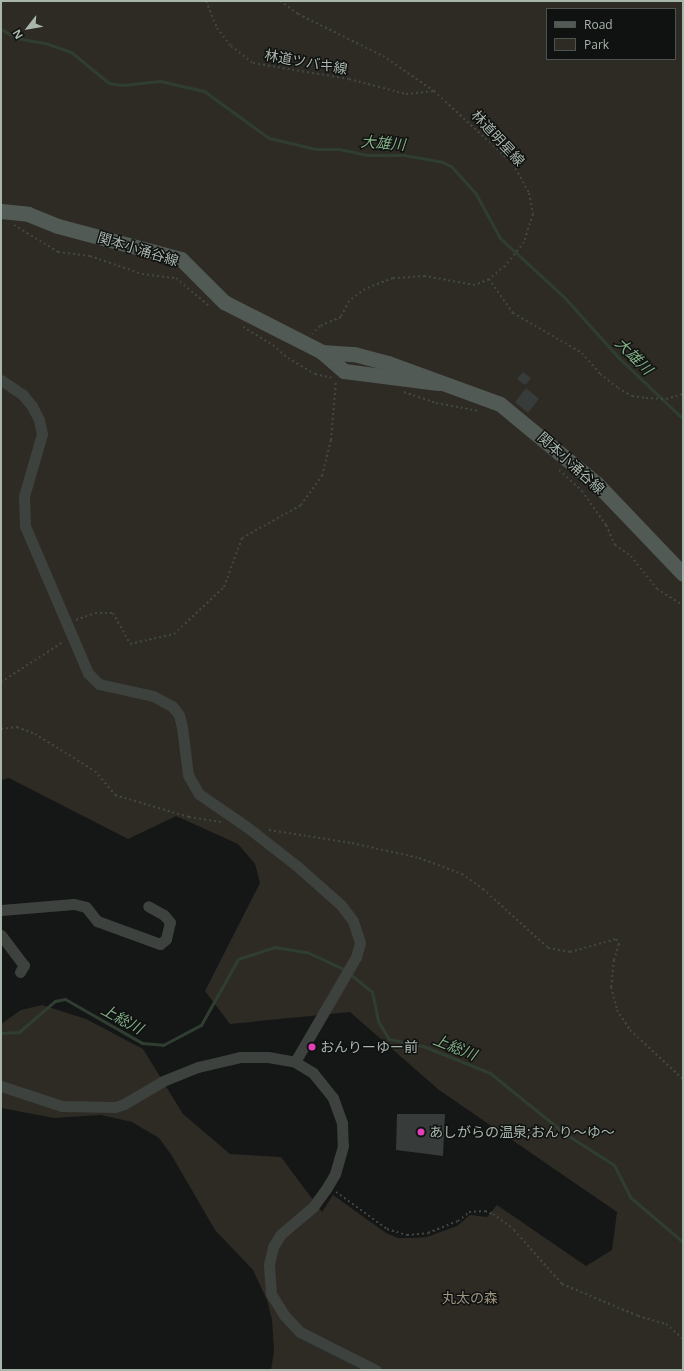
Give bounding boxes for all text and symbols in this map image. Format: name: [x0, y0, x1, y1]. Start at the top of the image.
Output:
north arrow: [8, 8, 48, 48]
legend: [546, 8, 676, 60]
text: Road: [584, 16, 613, 33]
text: N: [9, 27, 26, 42]
text: Park: [584, 36, 609, 53]
street label: 林道ツバキ線: [263, 46, 349, 78]
street label: 林道明星線: [468, 107, 528, 169]
water label: 大雄川: [360, 132, 406, 154]
street label: 関本小涌谷線: [95, 229, 181, 269]
water label: 大雄川: [612, 334, 656, 378]
street label: 関本小涌谷線: [534, 429, 608, 497]
water label: 上総川: [98, 1000, 146, 1038]
water label: 上総川: [431, 1030, 479, 1064]
place label: おんりーゆー前: [320, 1039, 418, 1055]
marker: おんりーゆー前: [307, 1042, 317, 1052]
place label: あしがらの温泉;おんり〜ゆ〜: [429, 1124, 615, 1140]
marker: あしがらの温泉;おんり〜ゆ〜: [416, 1127, 426, 1137]
park label: 丸太の森: [442, 1290, 498, 1306]

